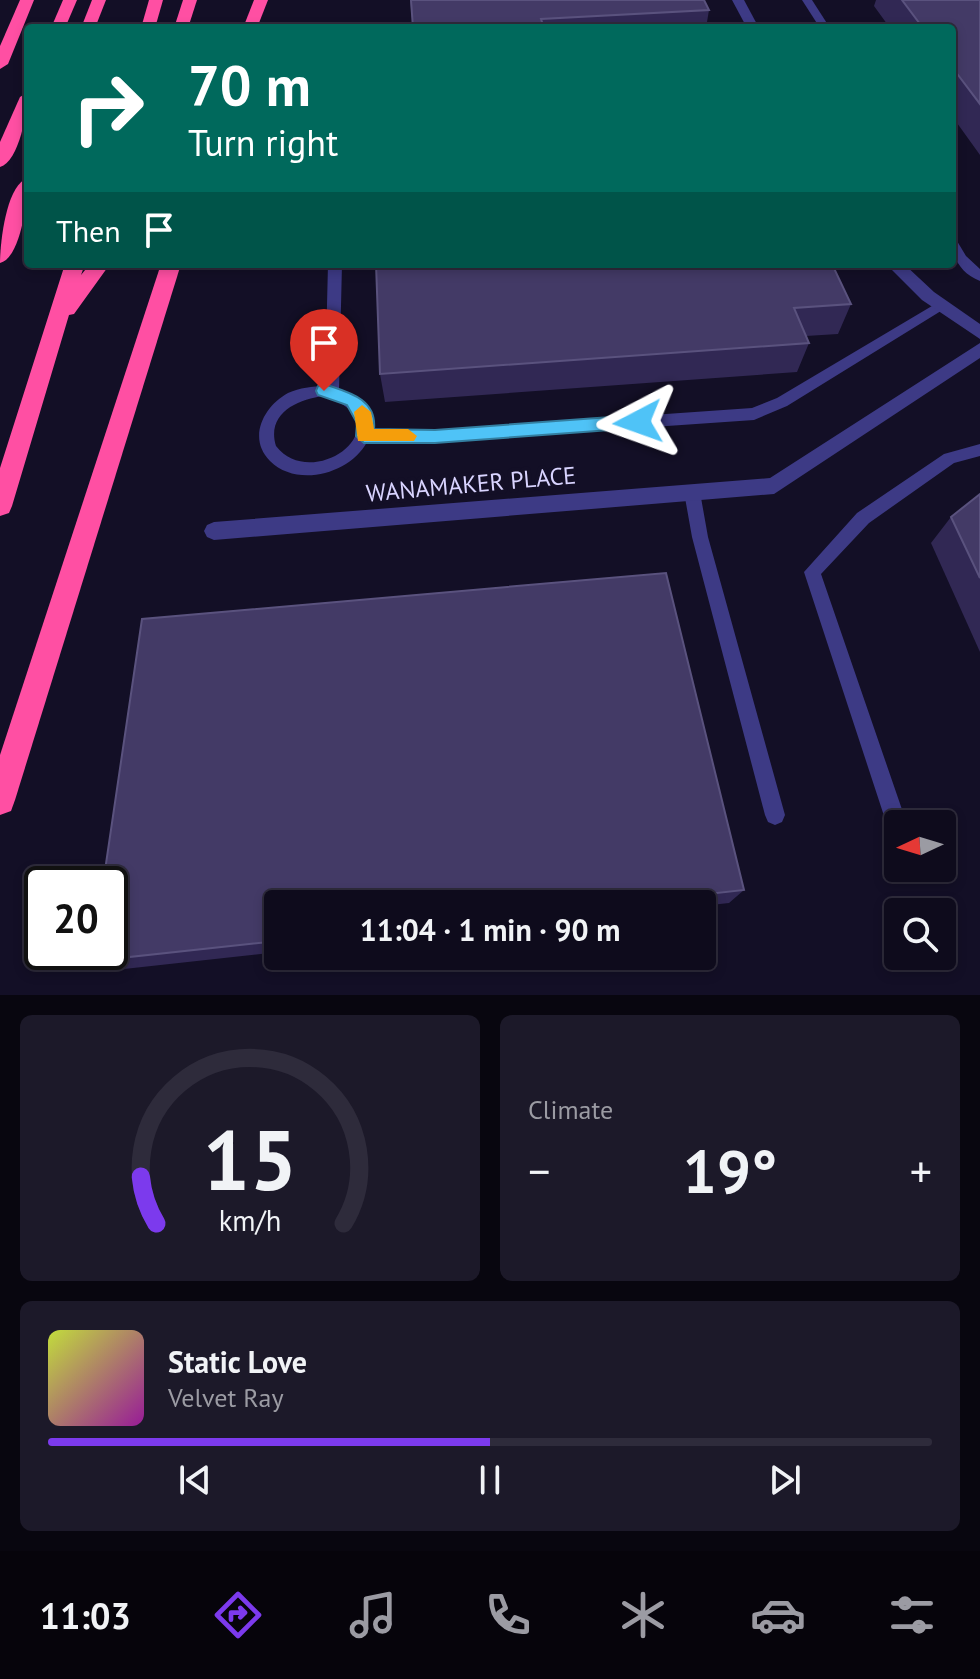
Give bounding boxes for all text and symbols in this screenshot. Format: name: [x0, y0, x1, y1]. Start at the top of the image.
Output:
text: 70 m: [188, 49, 311, 121]
icon: right: [56, 56, 160, 160]
text: Turn right: [188, 119, 338, 166]
icon: arrive: [137, 208, 181, 252]
text: Then: [56, 211, 121, 250]
pin: [290, 309, 358, 391]
icon: arrive: [302, 321, 346, 365]
position arrow: [596, 380, 680, 464]
street label: WANAMAKER PLACE: [365, 459, 577, 509]
north arrow: [884, 810, 956, 882]
map controls: [884, 810, 956, 970]
speed limit sign: 20: [24, 866, 128, 970]
button: search: [884, 898, 956, 970]
text: 11:04 · 1 min · 90 m: [360, 910, 620, 949]
text: Climate: [528, 1093, 613, 1126]
text: 15: [203, 1105, 297, 1213]
text: 19°: [683, 1132, 777, 1210]
text: −: [528, 1142, 550, 1199]
text: +: [910, 1142, 932, 1199]
text: km/h: [219, 1202, 281, 1239]
text: Static Love: [168, 1342, 307, 1381]
text: Velvet Ray: [168, 1381, 284, 1414]
icon: previous: [173, 1458, 217, 1502]
icon: pause: [468, 1458, 512, 1502]
icon: next: [763, 1458, 807, 1502]
icon: directions: [210, 1587, 266, 1643]
icon: music: [345, 1587, 401, 1643]
icon: phone: [480, 1587, 536, 1643]
icon: climate: [615, 1587, 671, 1643]
icon: car: [750, 1587, 806, 1643]
icon: filters: [884, 1587, 940, 1643]
text: 11:03: [39, 1592, 131, 1639]

